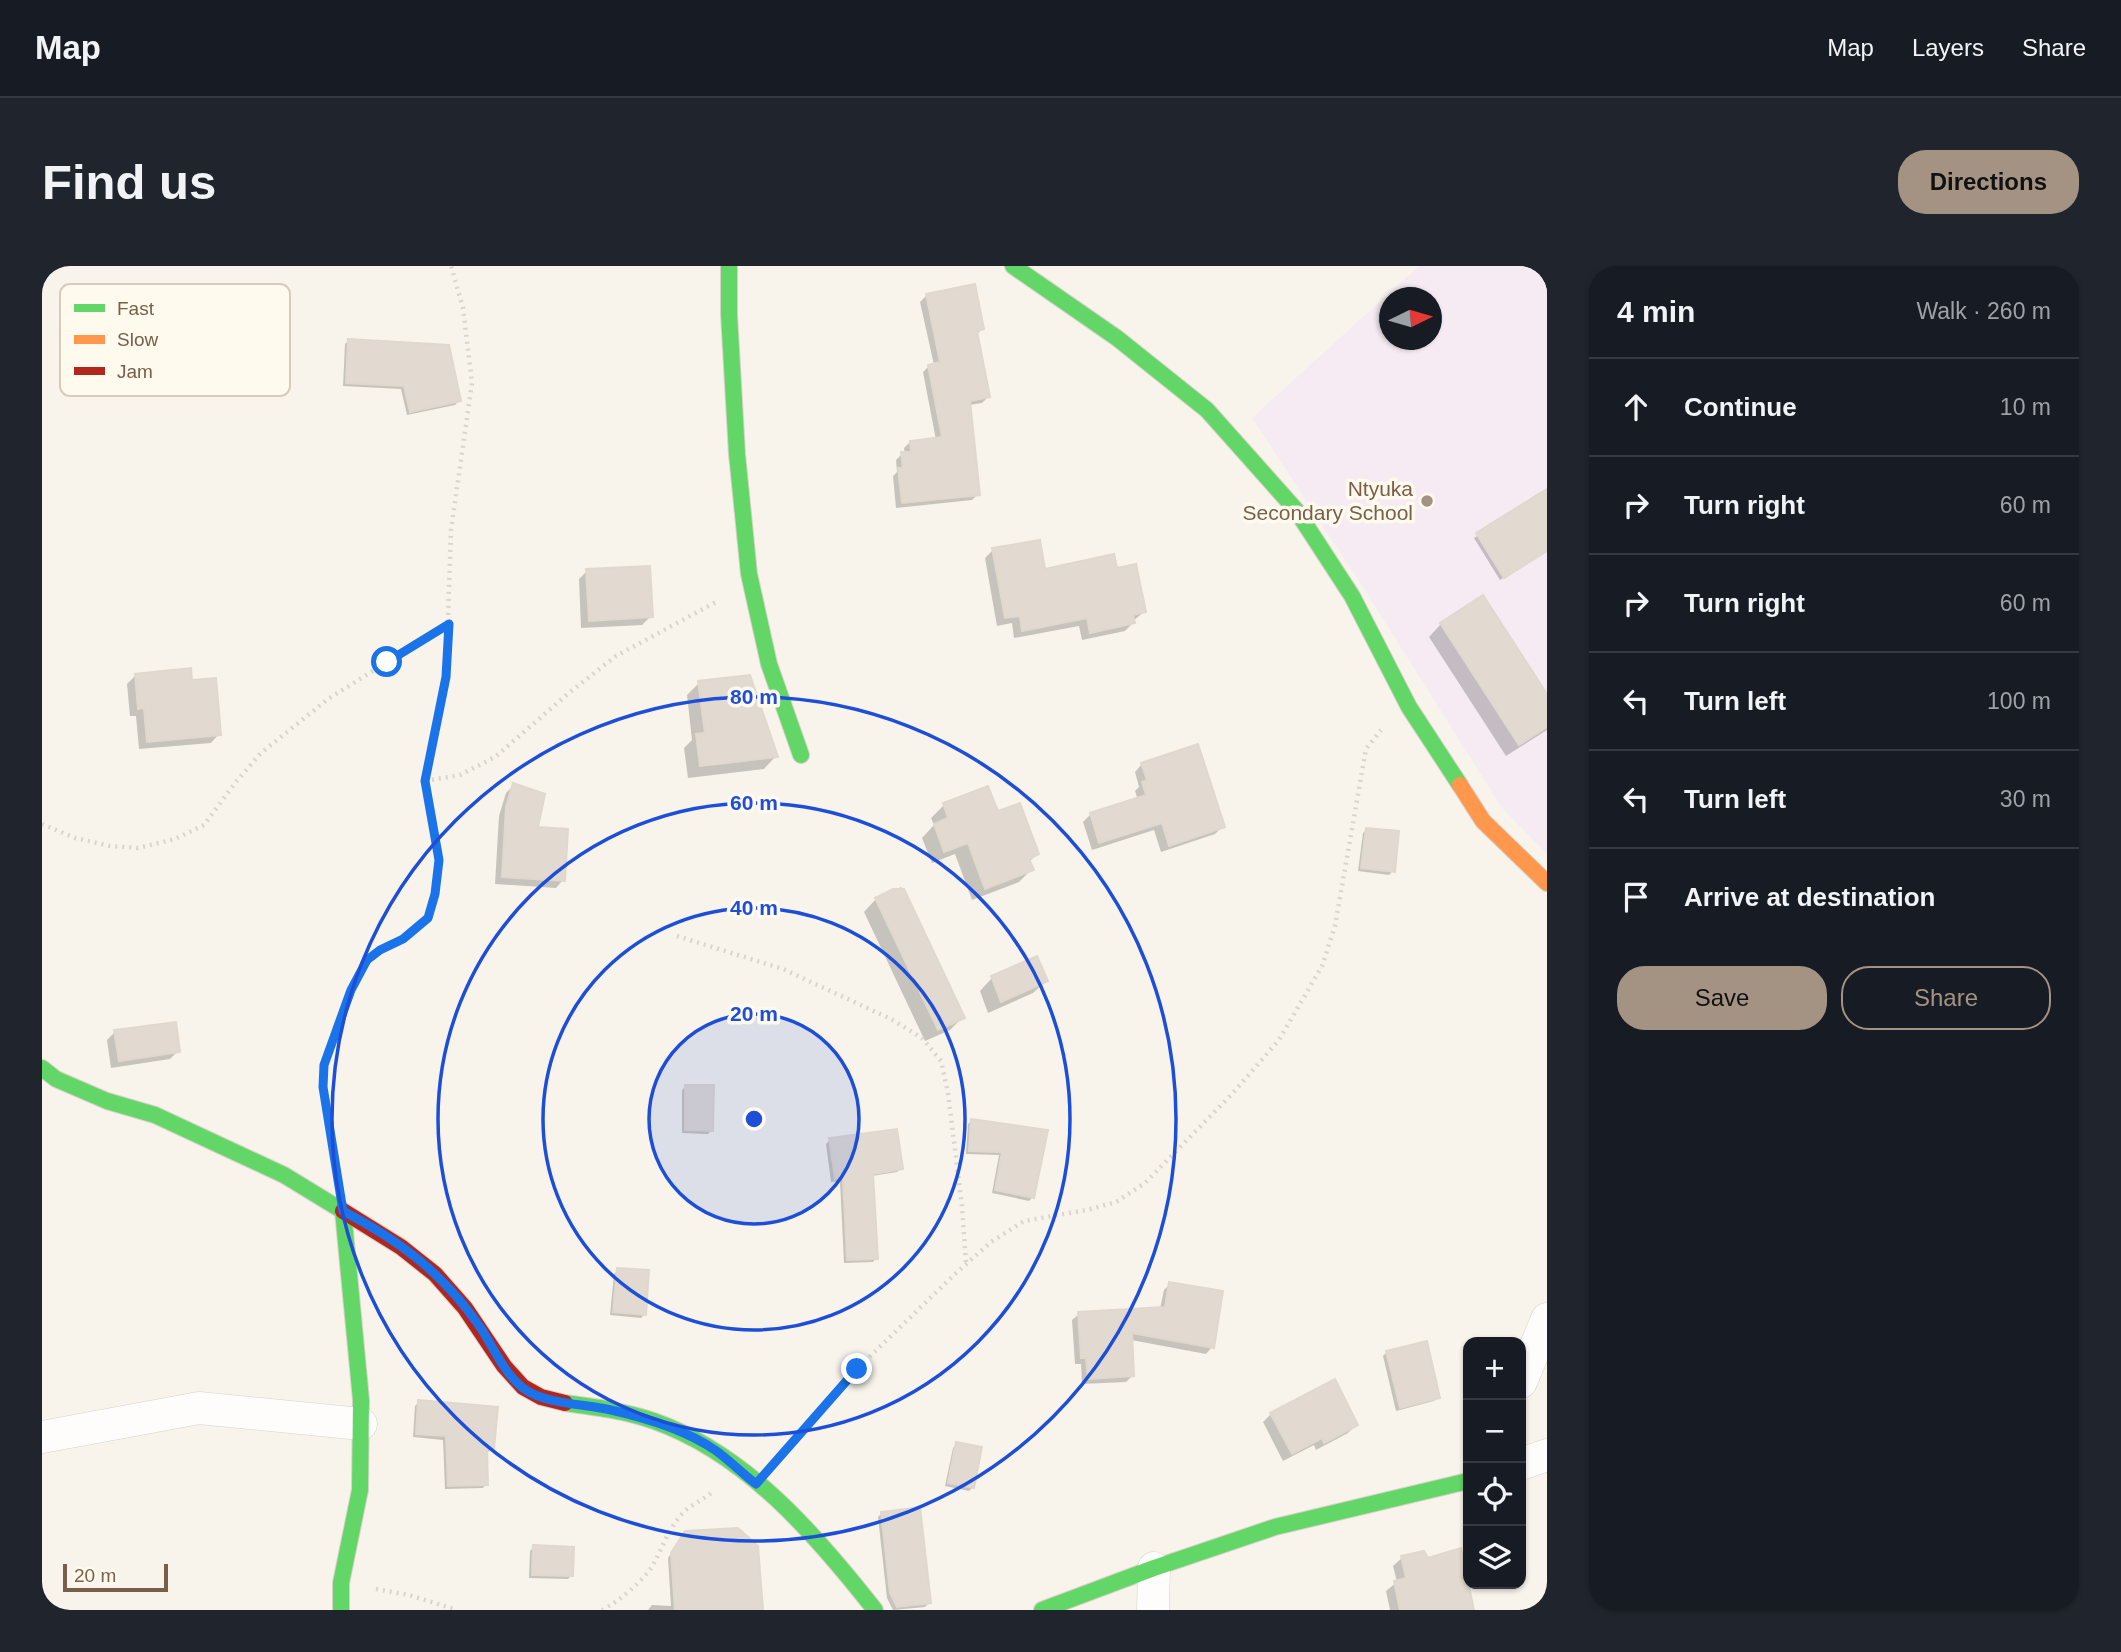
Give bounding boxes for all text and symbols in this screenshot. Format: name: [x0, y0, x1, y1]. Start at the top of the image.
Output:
text: Map: [35, 29, 101, 66]
text: Map: [1827, 34, 1874, 61]
text: Layers: [1912, 34, 1984, 61]
text: Share: [2022, 34, 2086, 61]
button: Directions: [1898, 150, 2079, 214]
text: Find us: [42, 155, 216, 209]
legend: [60, 284, 290, 396]
north arrow: [1379, 287, 1442, 350]
text: 4 min: [1617, 295, 1695, 328]
text: Fast: [117, 298, 155, 319]
text: Walk · 260 m: [1916, 298, 2051, 324]
text: Slow: [117, 329, 158, 350]
text: Jam: [117, 361, 153, 382]
icon: ahead: [1617, 388, 1655, 426]
text: Continue: [1684, 392, 1797, 422]
text: 10 m: [2000, 394, 2051, 420]
place label: Ntyuka Secondary School: [1243, 477, 1413, 524]
icon: right: [1617, 486, 1655, 524]
text: Turn right: [1684, 490, 1805, 520]
text: 60 m: [2000, 492, 2051, 518]
marker: Ntyuka Secondary School: [1419, 493, 1435, 509]
icon: right: [1617, 584, 1655, 622]
text: Turn right: [1684, 588, 1805, 618]
text: 60 m: [2000, 590, 2051, 616]
route start: [371, 646, 402, 677]
icon: left: [1617, 682, 1655, 720]
text: 80 m: [730, 685, 778, 708]
text: Turn left: [1684, 686, 1786, 716]
text: 100 m: [1987, 688, 2051, 714]
icon: left: [1617, 780, 1655, 818]
text: Turn left: [1684, 784, 1786, 814]
text: 30 m: [2000, 786, 2051, 812]
text: 60 m: [730, 791, 778, 814]
icon: arrive: [1617, 878, 1655, 916]
text: Arrive at destination: [1684, 882, 1935, 912]
text: 40 m: [730, 896, 778, 919]
button: Save: [1617, 966, 1827, 1030]
button: Share: [1841, 966, 2051, 1030]
text: 20 m: [730, 1002, 778, 1025]
centre of rings: [742, 1107, 766, 1131]
map controls: [1463, 1337, 1526, 1589]
button: +: [1463, 1337, 1526, 1400]
route end: [841, 1353, 872, 1384]
button: −: [1463, 1400, 1526, 1463]
button: locate: [1463, 1463, 1526, 1526]
button: layers: [1463, 1526, 1526, 1589]
scale bar: [63, 1561, 168, 1593]
text: 20 m: [74, 1565, 116, 1586]

